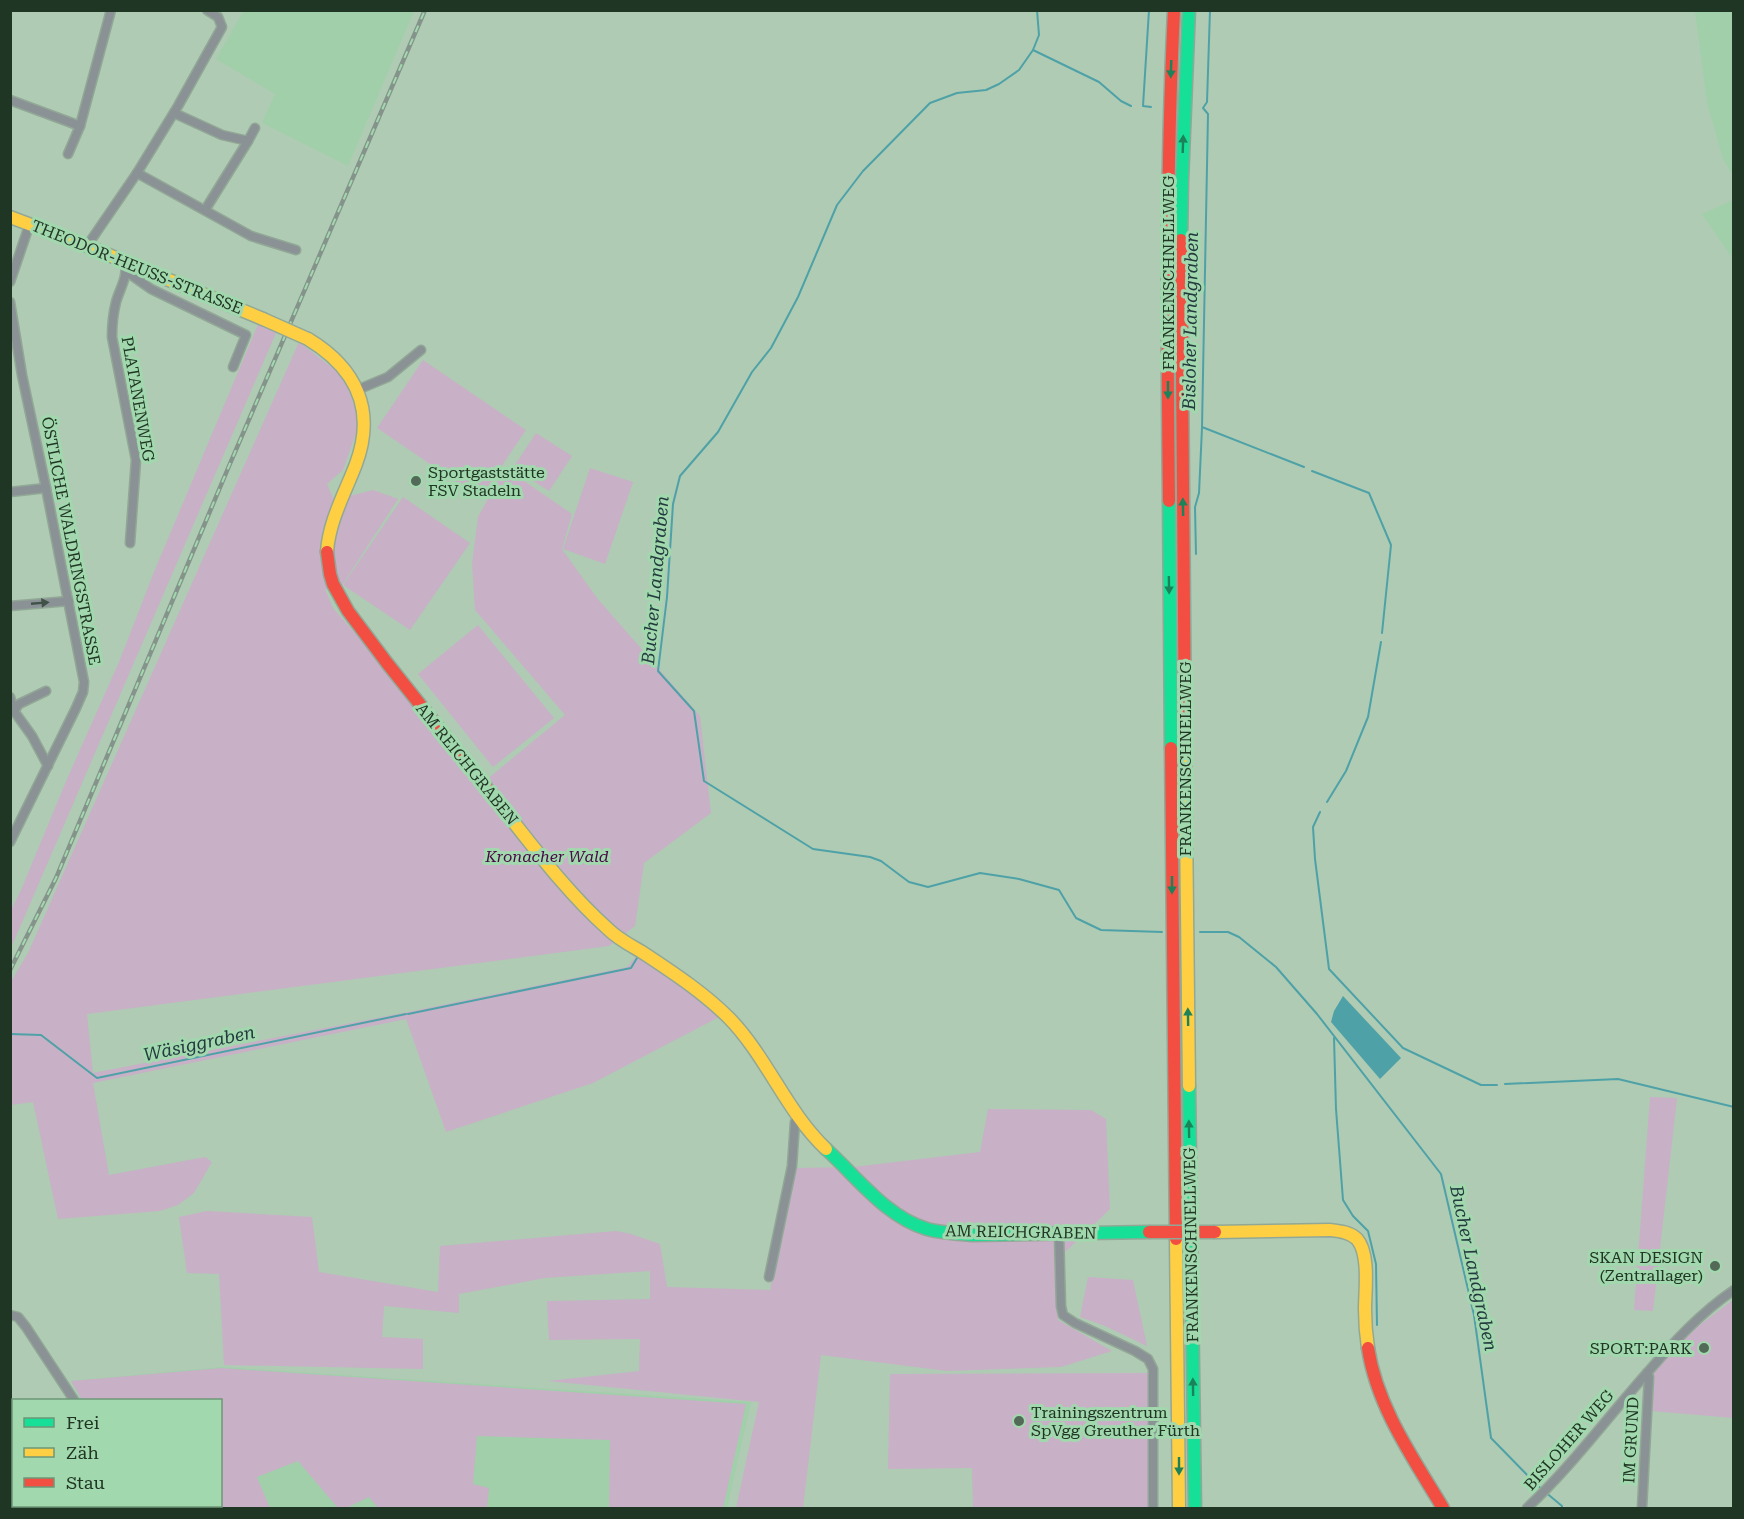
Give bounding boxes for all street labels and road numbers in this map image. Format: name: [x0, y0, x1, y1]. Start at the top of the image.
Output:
street label: FRANKENSCHNELLWEG: [1159, 175, 1178, 371]
street label: THEODOR-HEUSS-STRASSE: [29, 216, 245, 318]
street label: PLATANENWEG: [118, 335, 158, 464]
street label: ÖSTLICHE WALDRINGSTRASSE: [38, 415, 104, 667]
street label: FRANKENSCHNELLWEG: [1176, 661, 1195, 857]
street label: AM REICHGRABEN: [412, 699, 522, 829]
street label: FRANKENSCHNELLWEG: [1180, 1147, 1202, 1343]
street label: AM REICHGRABEN: [945, 1221, 1097, 1243]
street label: BISLOHER WEG: [1520, 1385, 1618, 1494]
street label: IM GRUND: [1619, 1396, 1643, 1484]

